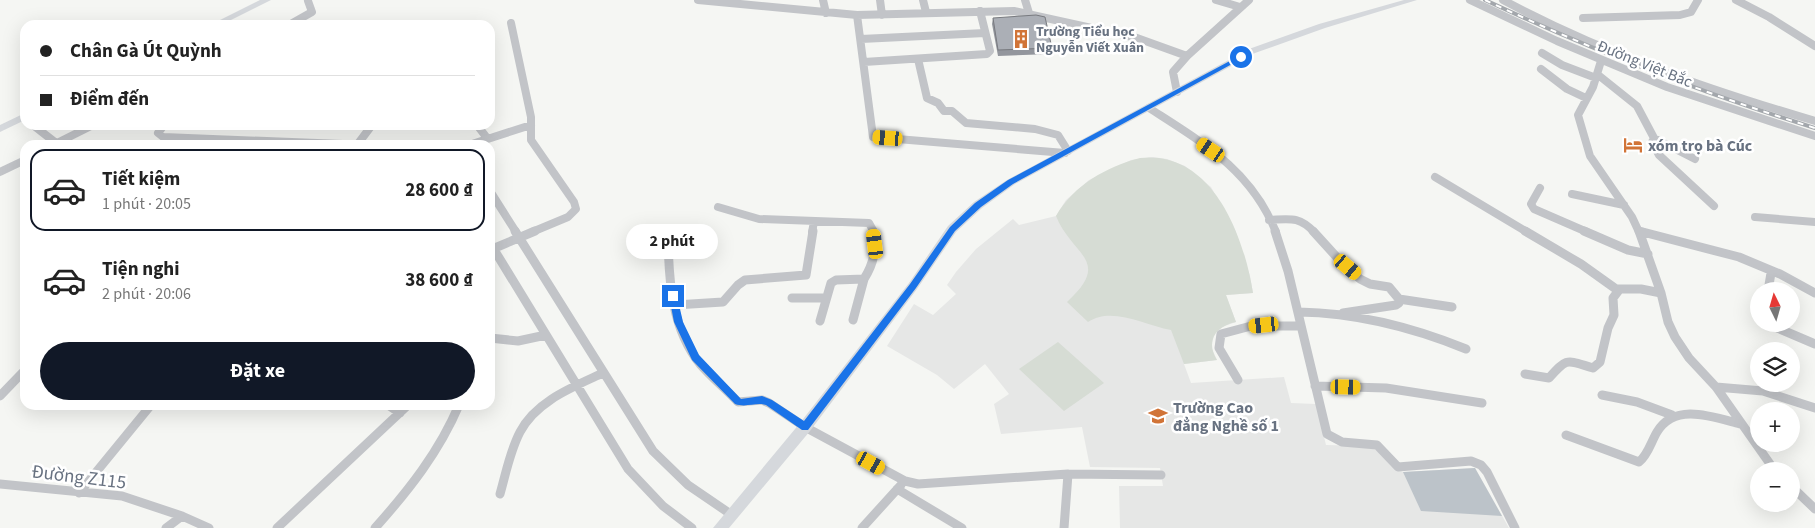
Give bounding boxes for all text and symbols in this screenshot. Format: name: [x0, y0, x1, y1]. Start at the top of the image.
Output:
place label: Trường Tiểu học Nguyễn Viết Xuân: [1036, 22, 1144, 58]
building icon: Trường Tiểu học Nguyễn Viết Xuân: [1010, 28, 1032, 50]
street label: Đường Việt Bắc: [1594, 35, 1696, 93]
text: Chân Gà Út Quỳnh: [70, 38, 222, 65]
route start: [1230, 46, 1252, 68]
text: Điểm đến: [70, 86, 149, 113]
car: [872, 129, 903, 147]
hotel icon: xóm trọ bà Cúc: [1622, 134, 1644, 156]
car: [1194, 135, 1227, 165]
place label: xóm trọ bà Cúc: [1648, 135, 1753, 157]
text: Tiết kiệm: [102, 166, 180, 193]
icon: car: [42, 168, 87, 213]
text: 28 600 ₫: [405, 177, 473, 204]
text: 1 phút · 20:05: [102, 193, 191, 215]
callout: 2 phút: [627, 224, 719, 258]
car: [865, 228, 884, 260]
text: 2 phút: [649, 230, 695, 252]
car: [1331, 252, 1364, 282]
text: Tiện nghi: [102, 256, 179, 283]
icon: car: [42, 258, 87, 303]
text: 38 600 ₫: [405, 267, 473, 294]
north arrow: [1750, 282, 1800, 332]
map controls: [1750, 282, 1800, 512]
text: 2 phút · 20:06: [102, 283, 191, 305]
route end: [662, 285, 684, 307]
car: [1248, 316, 1279, 334]
button: Đặt xe: [40, 342, 475, 400]
button: layers: [1750, 342, 1800, 392]
car: [1330, 379, 1361, 395]
place label: Trường Cao đẳng Nghề số 1: [1173, 397, 1279, 437]
button: +: [1750, 402, 1800, 452]
school or university icon: Trường Cao đẳng Nghề số 1: [1147, 405, 1169, 427]
car: [854, 449, 887, 477]
street label: Đường Z115: [30, 458, 128, 497]
button: −: [1750, 462, 1800, 512]

